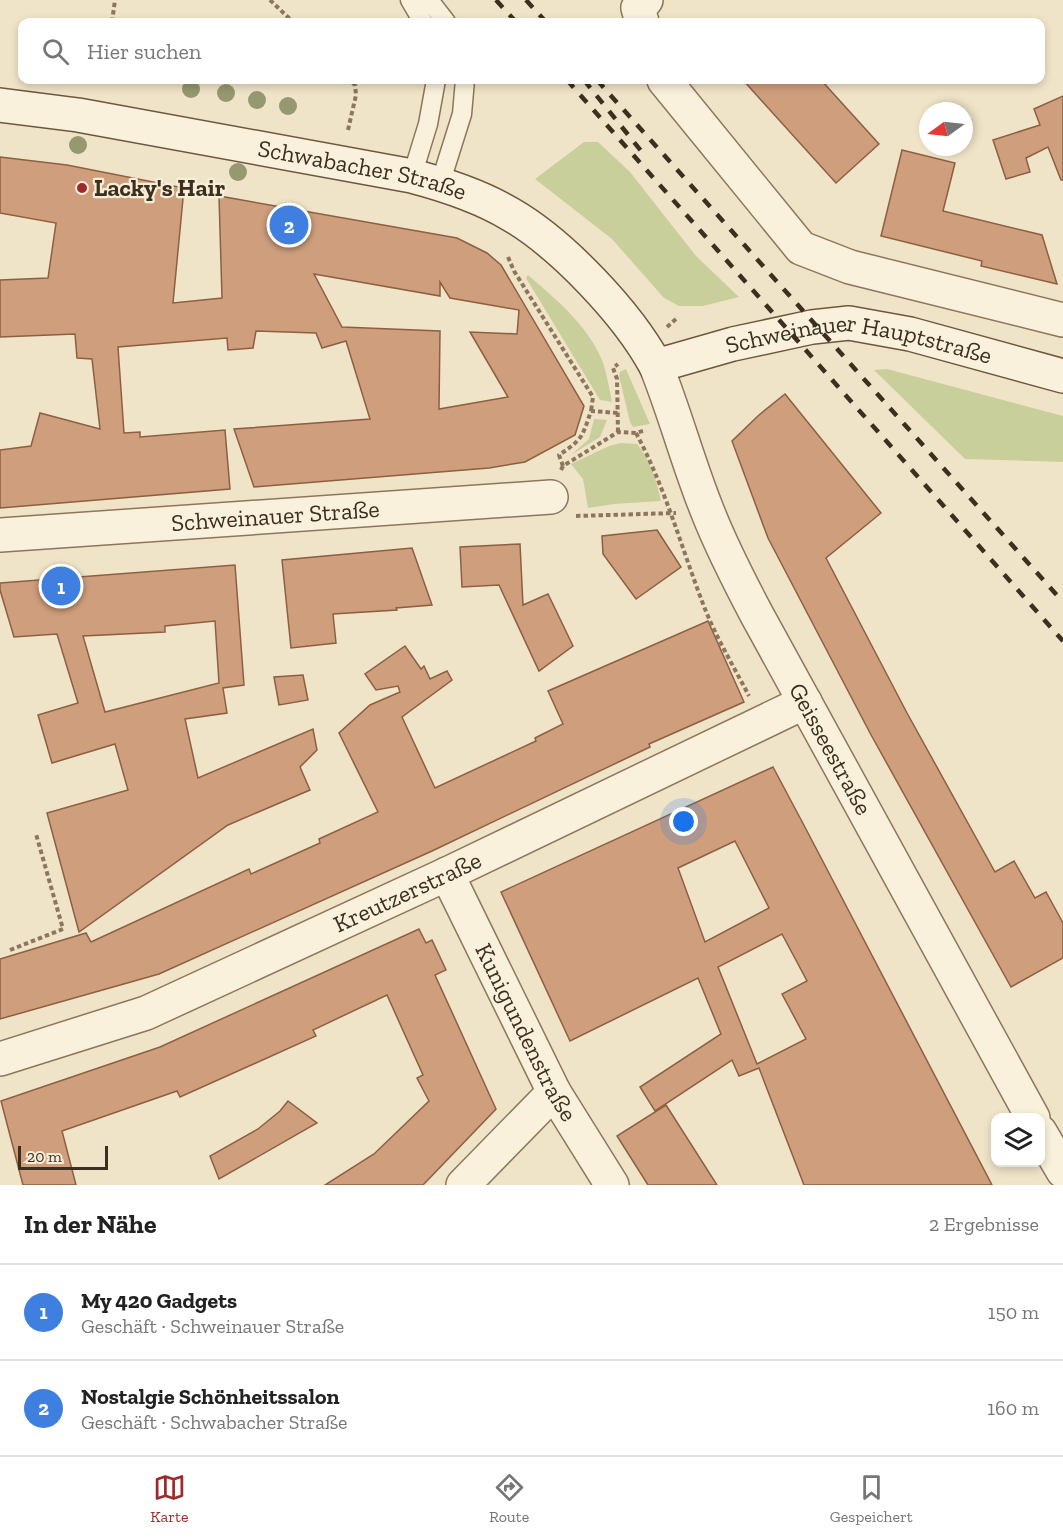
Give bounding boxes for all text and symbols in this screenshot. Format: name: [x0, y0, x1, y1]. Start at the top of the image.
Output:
search box: [18, 18, 1045, 84]
icon: search: [39, 35, 72, 68]
text: Hier suchen: [87, 38, 201, 65]
north arrow: [919, 102, 973, 156]
street label: Schwabacher Straße: [256, 133, 471, 206]
place label: Lacky's Hair: [94, 173, 226, 202]
marker: Lacky's Hair: [75, 181, 89, 195]
pin: 2: [270, 202, 308, 248]
street label: Schweinauer Hauptstraße: [722, 308, 995, 370]
street label: Schweinauer Straße: [170, 494, 380, 537]
pin: 1: [42, 564, 80, 608]
street label: Geisseestraße: [783, 678, 879, 820]
your location: [669, 807, 698, 836]
street label: Kreutzerstraße: [329, 845, 486, 938]
street label: Kunigundenstraße: [469, 938, 584, 1127]
map controls: [991, 1113, 1045, 1167]
button: layers: [991, 1113, 1045, 1167]
scale bar: [18, 1143, 108, 1170]
text: 20 m: [27, 1147, 62, 1166]
text: In der Nähe: [24, 1208, 156, 1240]
text: 2 Ergebnisse: [929, 1212, 1039, 1236]
text: My 420 Gadgets: [81, 1287, 237, 1314]
text: 1: [39, 1300, 48, 1324]
text: 150 m: [988, 1300, 1039, 1324]
text: Geschäft · Schweinauer Straße: [81, 1314, 344, 1338]
text: Nostalgie Schönheitssalon: [81, 1383, 340, 1410]
text: 2: [38, 1396, 49, 1420]
text: 160 m: [987, 1396, 1039, 1420]
text: Geschäft · Schwabacher Straße: [81, 1410, 347, 1434]
tab: Karte: [150, 1471, 188, 1526]
tab: Route: [489, 1471, 529, 1526]
tab: Gespeichert: [830, 1471, 913, 1526]

